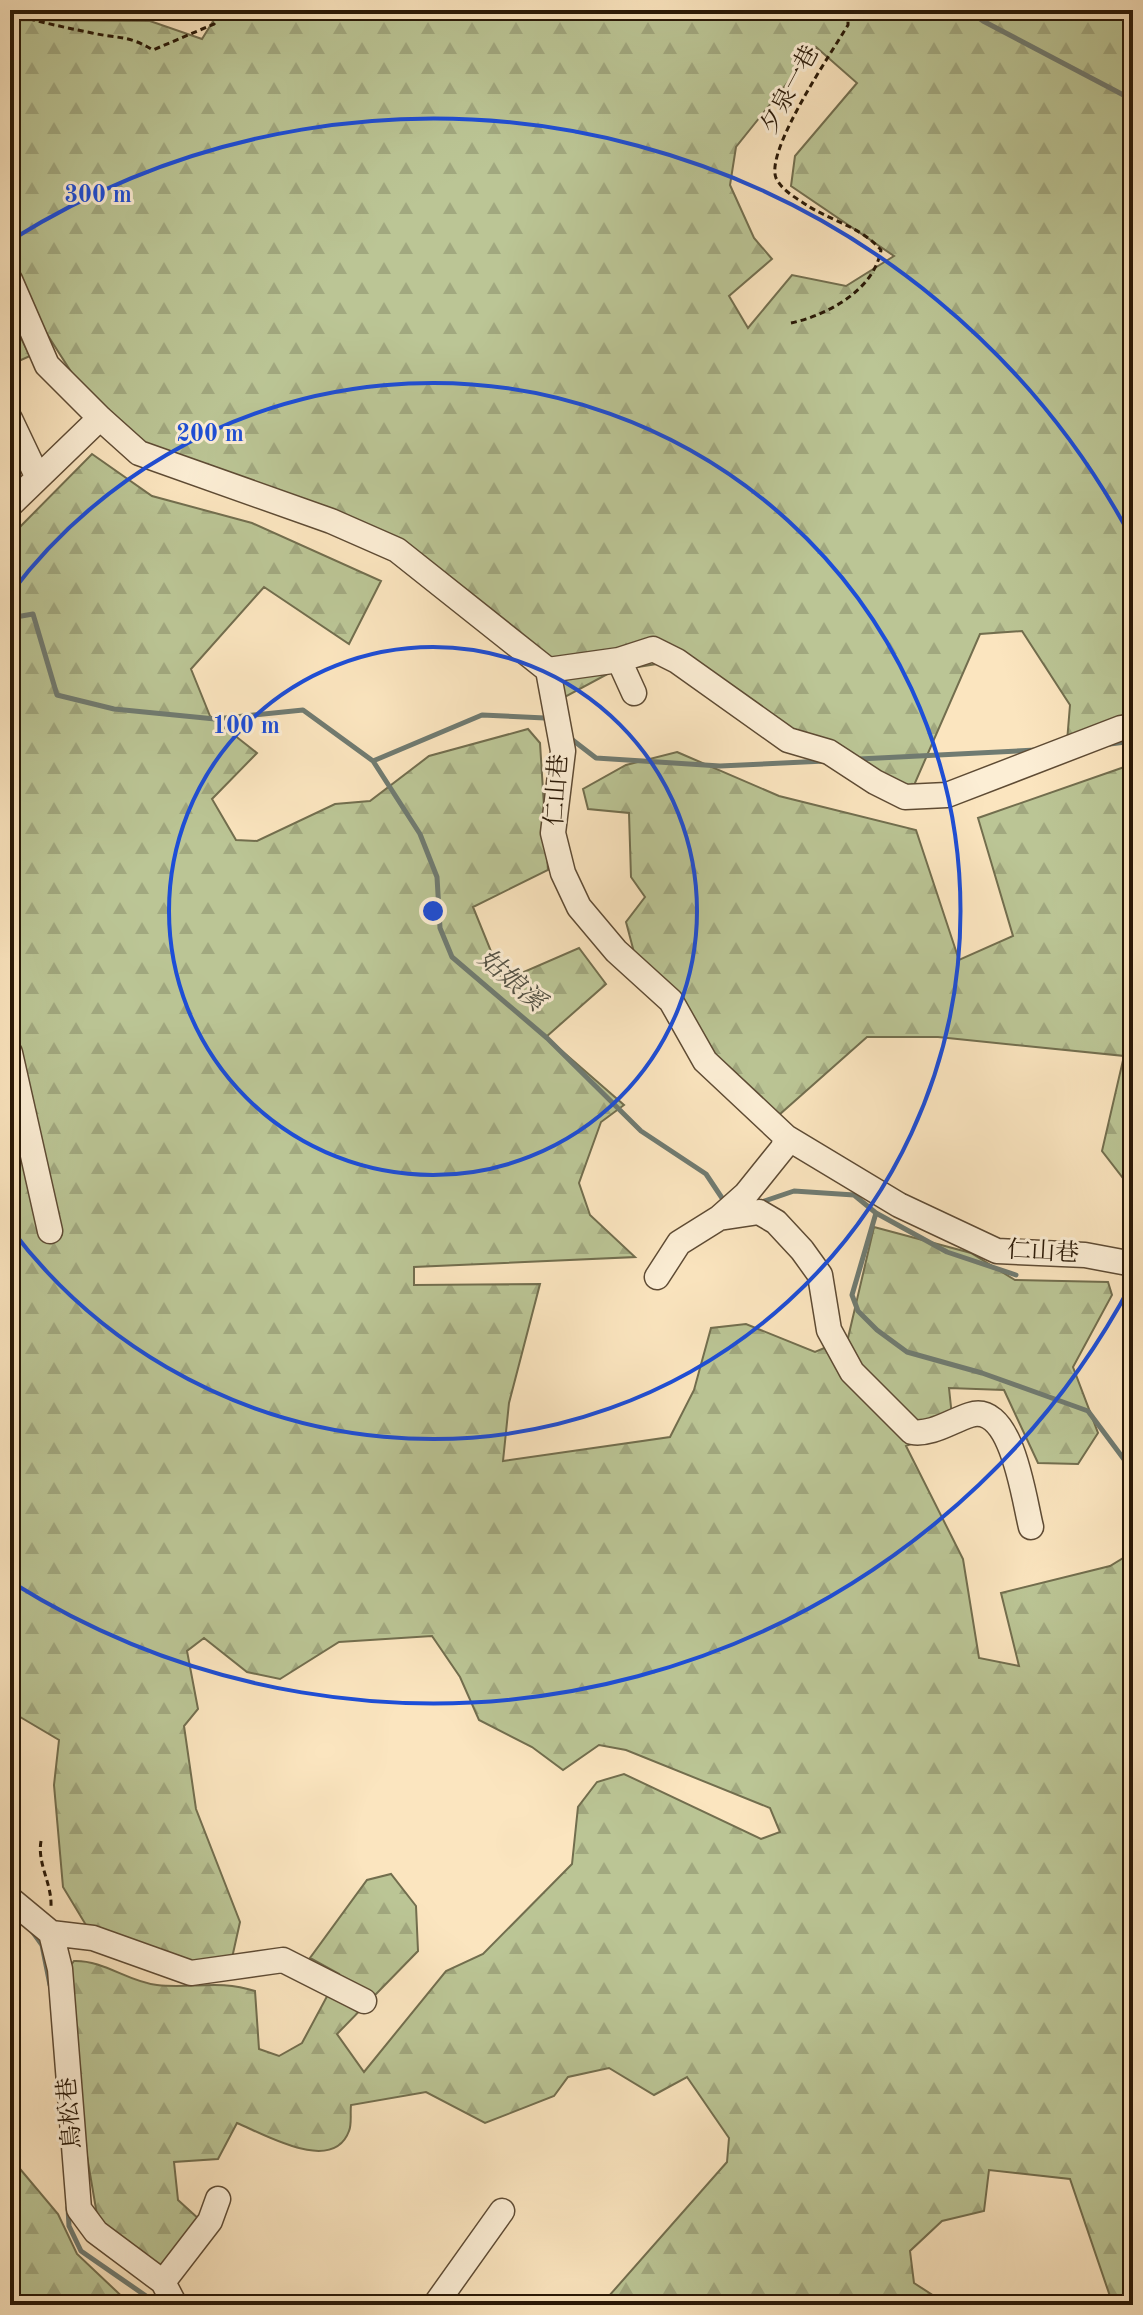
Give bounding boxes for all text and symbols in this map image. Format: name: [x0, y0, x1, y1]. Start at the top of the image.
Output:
street label: 夕泉一巷: [755, 41, 824, 138]
text: 300 m: [64, 184, 132, 208]
text: 200 m: [176, 423, 244, 447]
text: 100 m: [212, 715, 280, 739]
street label: 仁山巷: [541, 753, 572, 827]
centre of rings: [419, 897, 447, 925]
water label: 姑娘溪: [473, 944, 553, 1018]
street label: 仁山巷: [1006, 1236, 1080, 1267]
street label: 鳥松巷: [53, 2076, 86, 2150]

